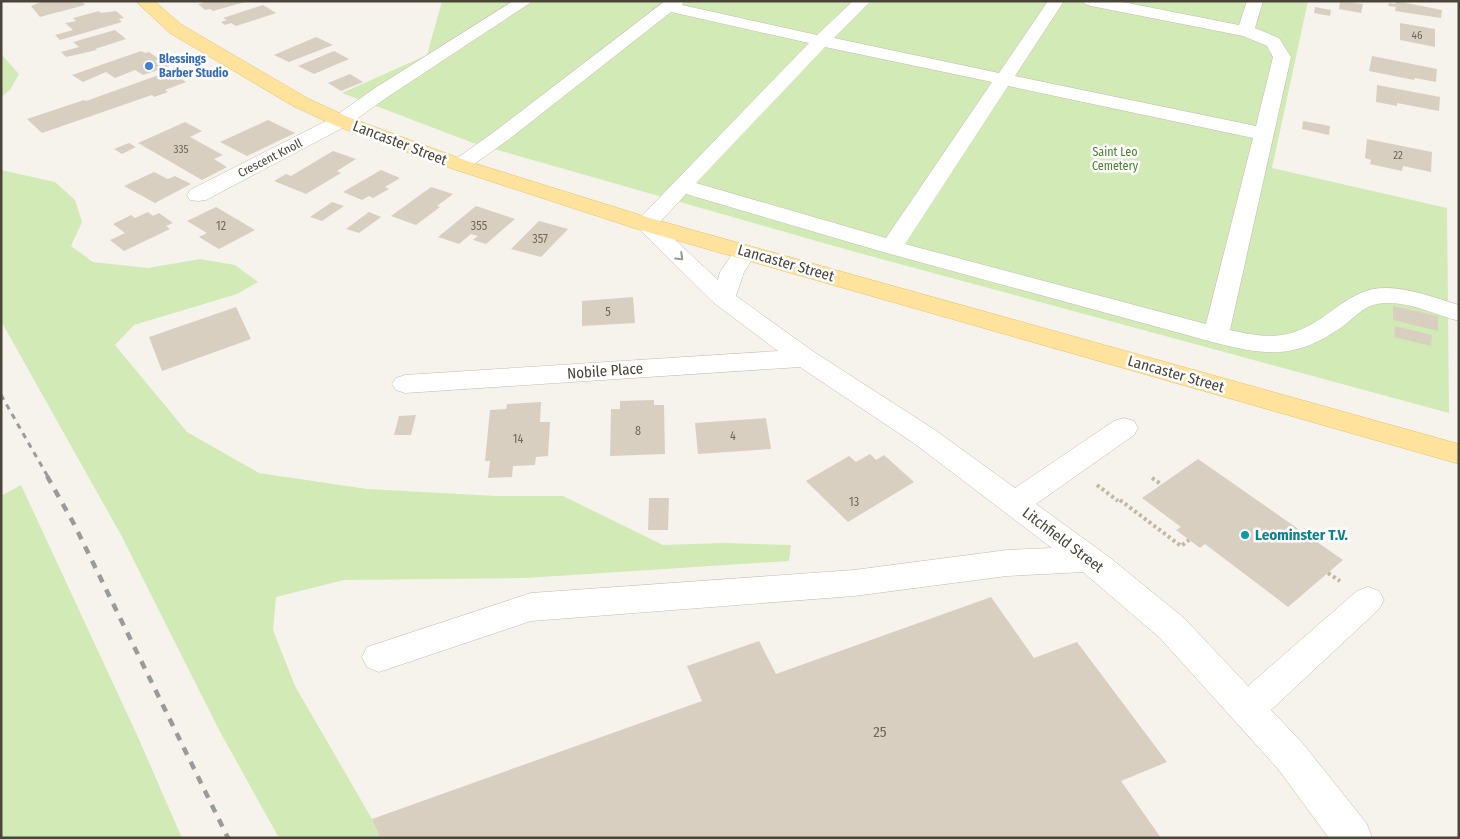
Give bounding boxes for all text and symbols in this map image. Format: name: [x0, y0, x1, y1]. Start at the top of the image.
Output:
house number: 46: [1412, 29, 1423, 42]
place label: Blessings Barber Studio: [159, 52, 229, 80]
marker: Blessings Barber Studio: [143, 60, 155, 72]
street label: Lancaster Street: [350, 117, 450, 169]
street label: Crescent Knoll: [236, 136, 304, 180]
house number: 335: [174, 143, 188, 156]
park label: Saint Leo Cemetery: [1092, 145, 1139, 173]
house number: 22: [1393, 149, 1403, 162]
house number: 12: [216, 219, 226, 233]
house number: 355: [471, 219, 488, 233]
house number: 357: [532, 232, 548, 246]
street label: Lancaster Street: [736, 241, 836, 285]
one-way arrow: [675, 251, 684, 260]
house number: 5: [605, 305, 611, 319]
street label: Lancaster Street: [1126, 352, 1226, 396]
street label: Nobile Place: [566, 359, 644, 383]
house number: 8: [635, 424, 641, 438]
house number: 4: [730, 429, 736, 443]
house number: 14: [513, 432, 523, 446]
house number: 13: [849, 495, 859, 509]
street label: Litchfield Street: [1019, 504, 1107, 576]
place label: Leominster T.V.: [1255, 526, 1349, 544]
marker: Leominster T.V.: [1239, 529, 1251, 541]
house number: 25: [873, 723, 887, 741]

